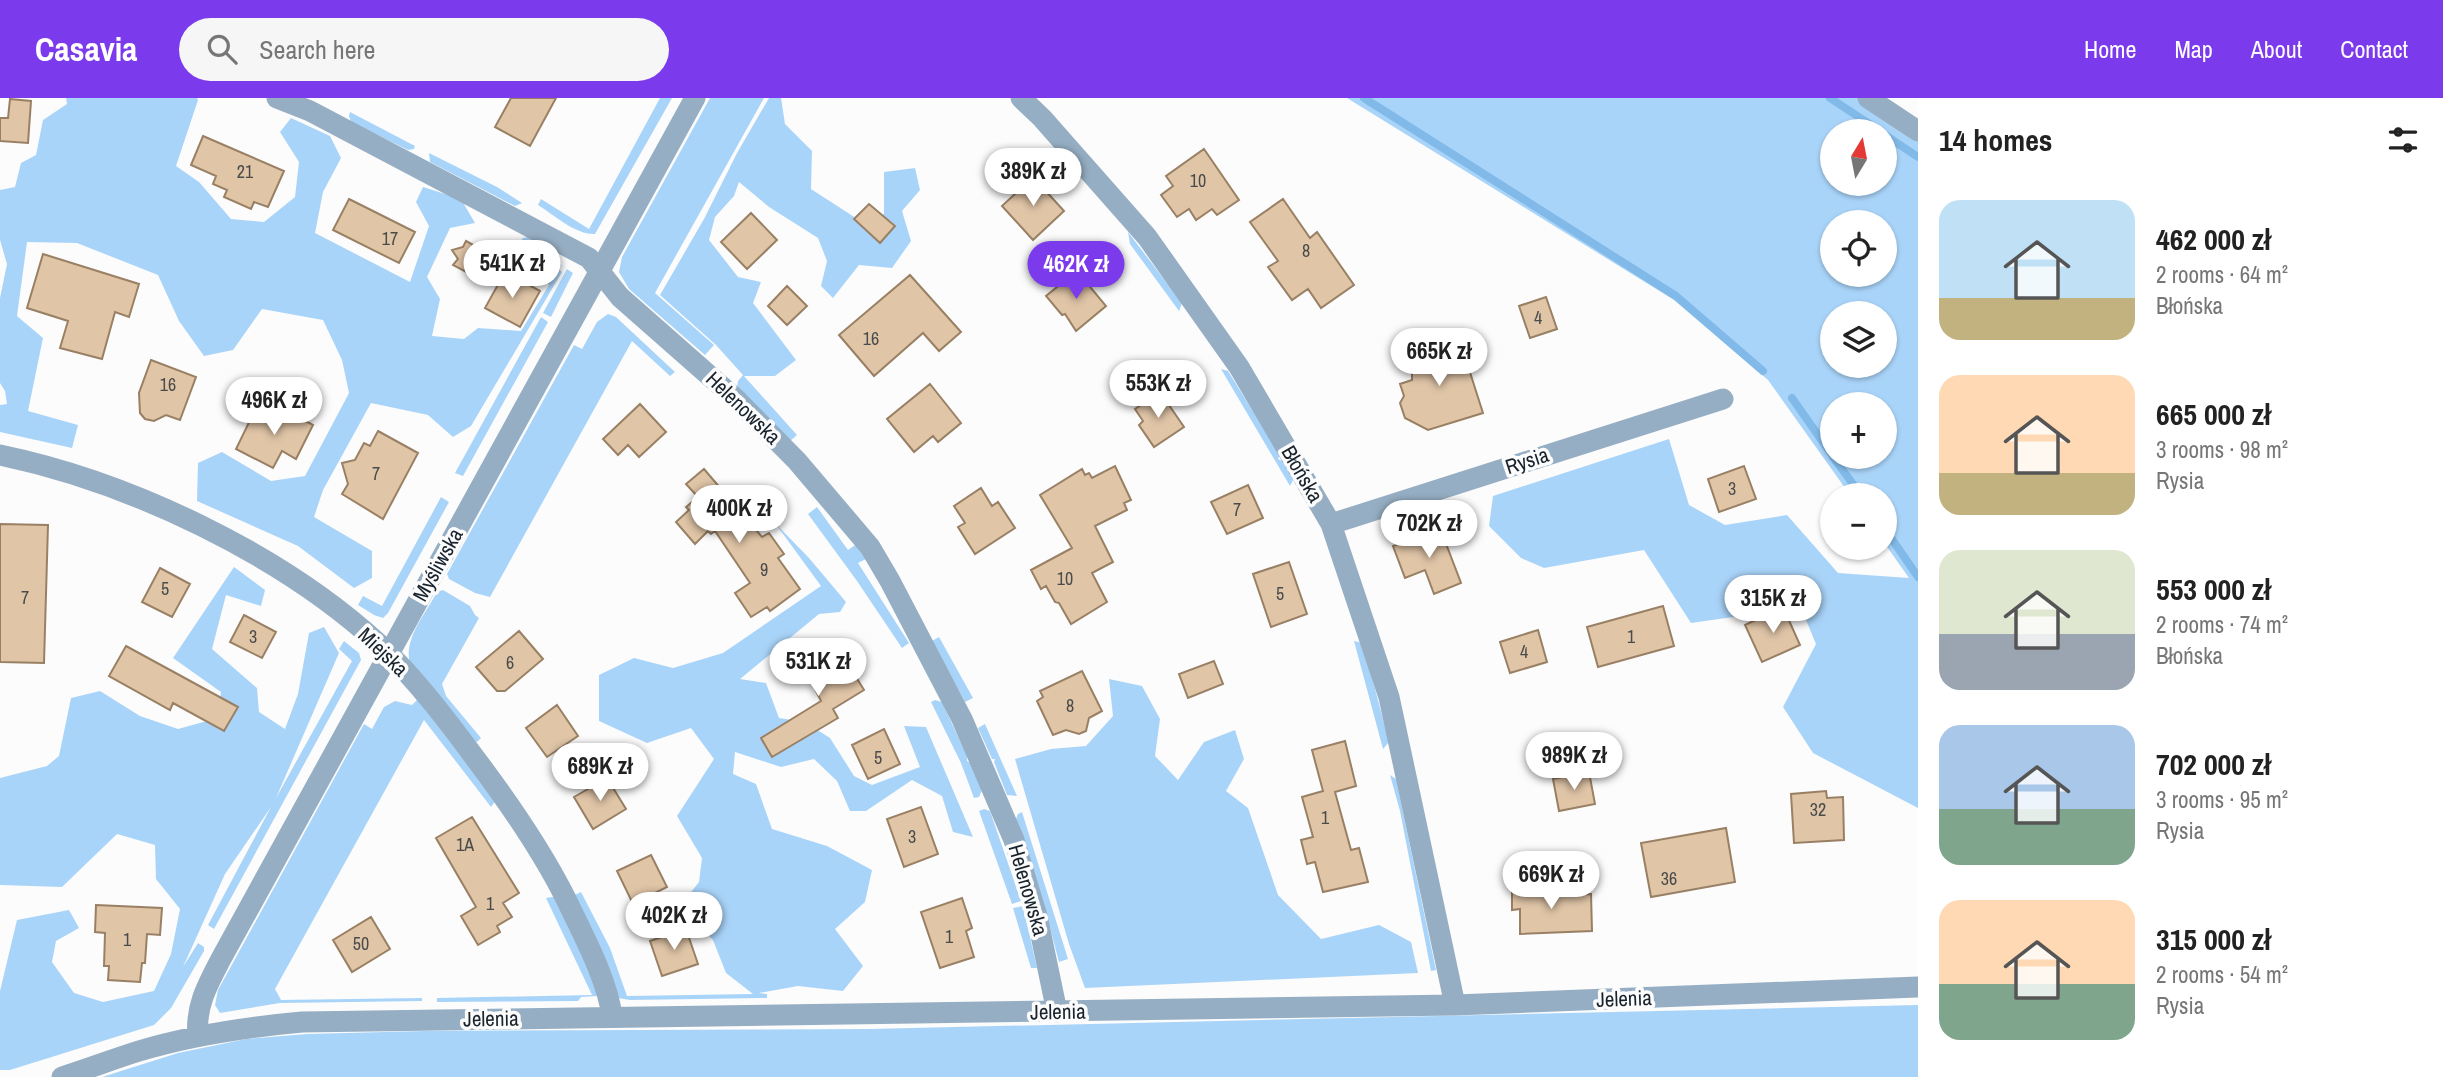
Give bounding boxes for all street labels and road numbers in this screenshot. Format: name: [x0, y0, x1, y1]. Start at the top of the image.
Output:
street label: Helenowska: [700, 365, 787, 451]
street label: Błońska: [1275, 440, 1331, 508]
street label: Rysia: [1501, 440, 1553, 481]
street label: Myśliwska: [406, 523, 470, 607]
street label: Miejska: [352, 621, 415, 683]
street label: Helenowska: [1002, 841, 1055, 939]
street label: Jelenia: [1596, 983, 1653, 1014]
street label: Jelenia: [1030, 997, 1086, 1026]
street label: Jelenia: [463, 1004, 519, 1033]

